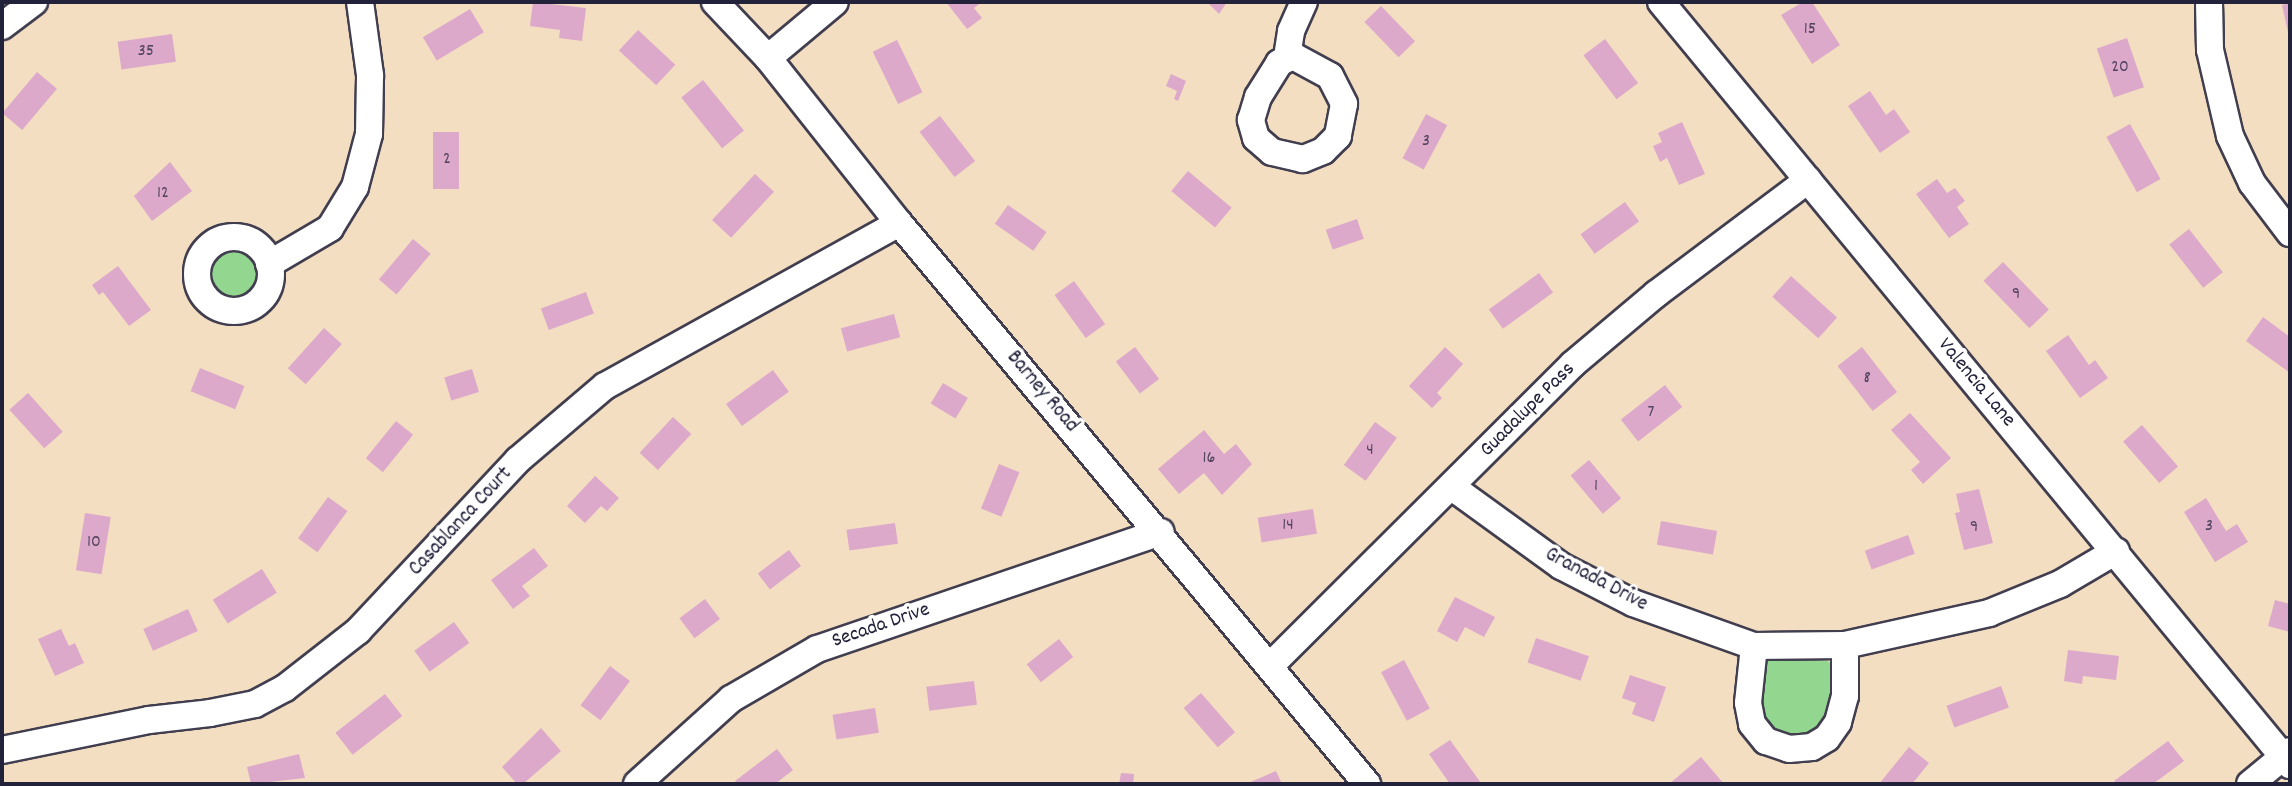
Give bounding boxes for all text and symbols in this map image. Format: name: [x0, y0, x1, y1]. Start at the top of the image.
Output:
house number: 15: [1804, 19, 1816, 41]
house number: 35: [138, 41, 154, 63]
house number: 20: [2111, 57, 2129, 79]
house number: 3: [1422, 131, 1430, 153]
house number: 2: [443, 149, 451, 171]
house number: 12: [157, 183, 169, 205]
house number: 9: [2012, 284, 2020, 306]
street label: Valencia Lane: [1932, 333, 2020, 433]
street label: Barney Road: [1000, 346, 1084, 438]
street label: Guadalupe Pass: [1475, 357, 1581, 463]
house number: 8: [1863, 368, 1871, 390]
house number: 7: [1648, 402, 1654, 424]
house number: 4: [1366, 440, 1374, 462]
house number: 16: [1203, 448, 1215, 470]
street label: Casablanca Court: [404, 462, 518, 582]
house number: 1: [1594, 476, 1598, 498]
house number: 14: [1282, 515, 1294, 537]
house number: 3: [2205, 516, 2213, 538]
house number: 9: [1970, 517, 1978, 539]
house number: 10: [87, 532, 101, 554]
street label: Granada Drive: [1540, 542, 1652, 618]
street label: Secada Drive: [829, 598, 933, 654]

